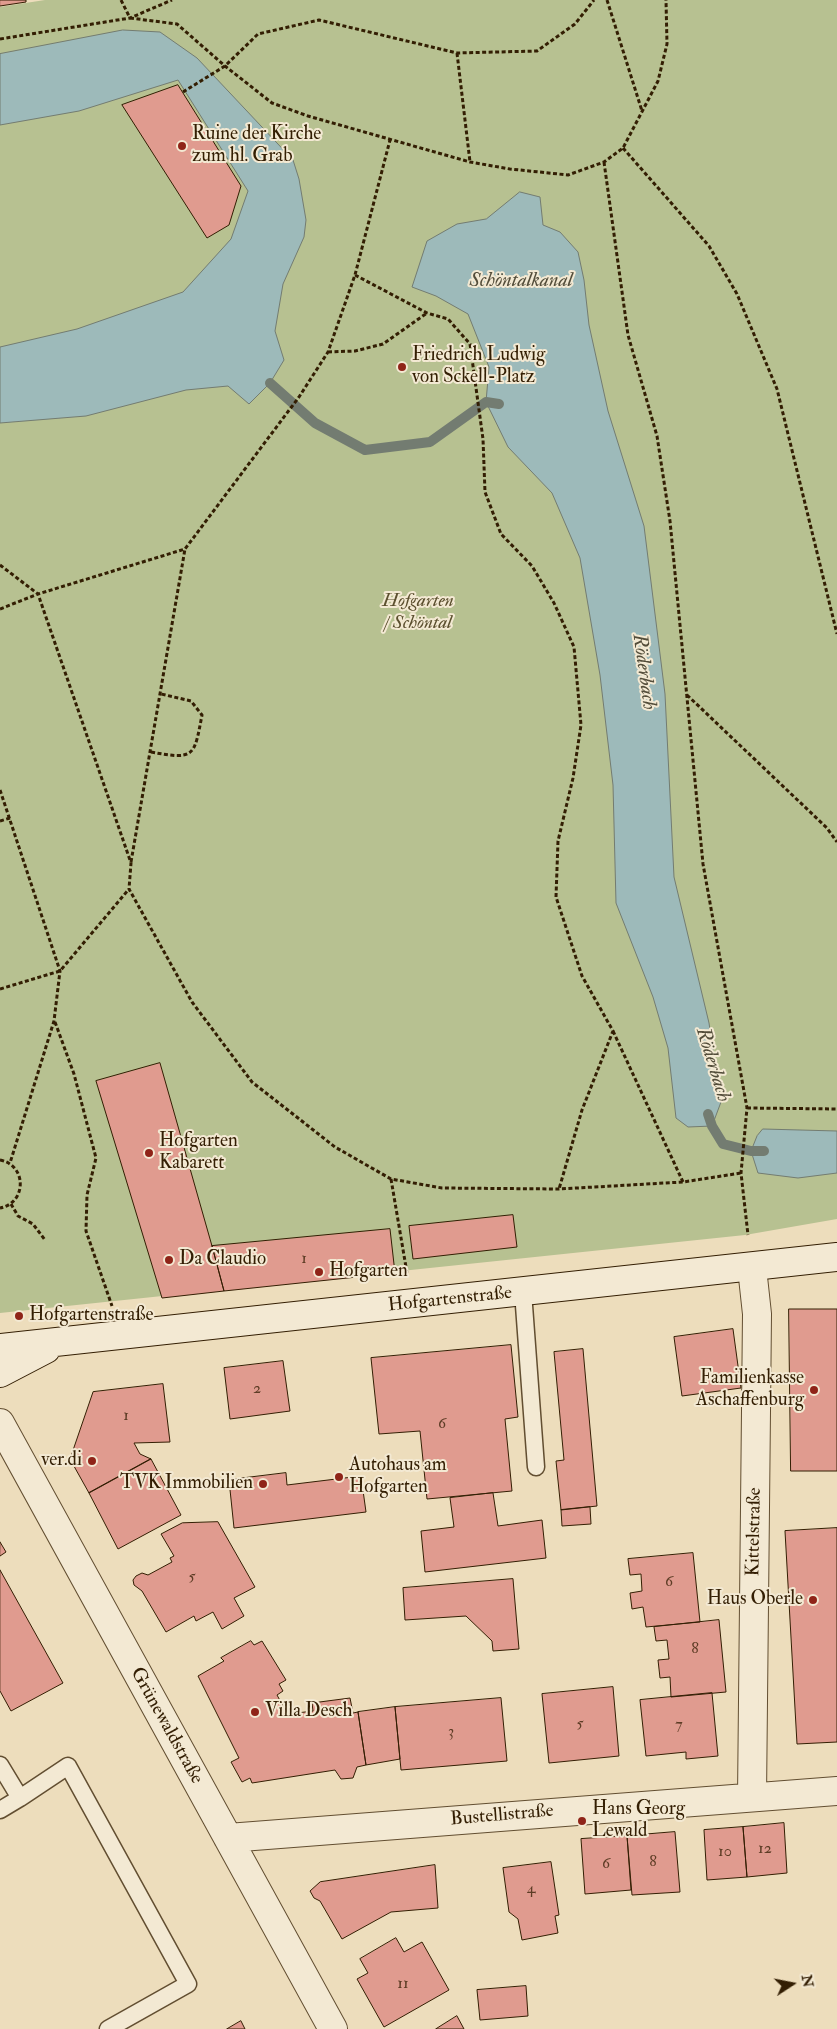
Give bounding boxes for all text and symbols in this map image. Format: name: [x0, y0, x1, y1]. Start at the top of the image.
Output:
place label: Ruine der Kirche zum hl. Grab: [192, 124, 321, 168]
marker: Ruine der Kirche zum hl. Grab: [176, 140, 188, 152]
water label: Schöntalkanal: [469, 270, 573, 294]
place label: Friedrich Ludwig von Sckell-Platz: [412, 345, 545, 389]
marker: Friedrich Ludwig von Sckell-Platz: [396, 361, 408, 373]
park label: Hofgarten / Schöntal: [382, 591, 454, 635]
water label: Röderbach: [626, 632, 660, 712]
water label: Röderbach: [689, 1025, 735, 1105]
place label: Hofgarten Kabarett: [159, 1131, 238, 1175]
marker: Hofgarten Kabarett: [143, 1147, 155, 1159]
place label: Da Claudio: [179, 1249, 266, 1271]
house number: 1: [301, 1250, 307, 1270]
marker: Da Claudio: [163, 1254, 175, 1266]
place label: Hofgarten: [329, 1261, 408, 1283]
marker: Hofgarten: [313, 1266, 325, 1278]
street label: Hofgartenstraße: [387, 1282, 513, 1318]
place label: Hofgartenstraße: [29, 1305, 153, 1327]
marker: Hofgartenstraße: [13, 1310, 25, 1322]
place label: Familienkasse Aschaffenburg: [696, 1368, 804, 1412]
house number: 2: [253, 1380, 261, 1400]
marker: Familienkasse Aschaffenburg: [808, 1384, 820, 1396]
house number: 1: [123, 1407, 129, 1427]
house number: 6: [438, 1415, 446, 1435]
place label: ver.di: [41, 1450, 82, 1472]
marker: ver.di: [86, 1455, 98, 1467]
place label: Autohaus am Hofgarten: [349, 1455, 447, 1499]
marker: Autohaus am Hofgarten: [333, 1471, 345, 1483]
place label: TVK Immobilien: [120, 1473, 253, 1495]
marker: TVK Immobilien: [257, 1478, 269, 1490]
street label: Kittelstraße: [743, 1487, 767, 1577]
house number: 5: [188, 1568, 196, 1588]
house number: 6: [665, 1573, 673, 1593]
place label: Haus Oberle: [707, 1589, 803, 1611]
marker: Haus Oberle: [807, 1594, 819, 1606]
house number: 8: [691, 1640, 699, 1660]
street label: Grünewaldstraße: [125, 1664, 207, 1788]
place label: Villa Desch: [265, 1701, 353, 1723]
marker: Villa Desch: [249, 1706, 261, 1718]
house number: 5: [576, 1715, 584, 1735]
house number: 7: [675, 1716, 683, 1736]
house number: 3: [448, 1723, 454, 1743]
place label: Hans Georg Lewald: [592, 1799, 685, 1843]
street label: Bustellistraße: [449, 1800, 555, 1832]
marker: Hans Georg Lewald: [576, 1815, 588, 1827]
house number: 12: [758, 1840, 772, 1860]
house number: 10: [718, 1843, 732, 1863]
house number: 8: [649, 1853, 657, 1873]
house number: 6: [602, 1855, 610, 1875]
house number: 4: [527, 1880, 535, 1900]
north arrow: [767, 1959, 817, 2009]
text: N: [798, 1973, 817, 1989]
house number: 11: [397, 1975, 409, 1995]

